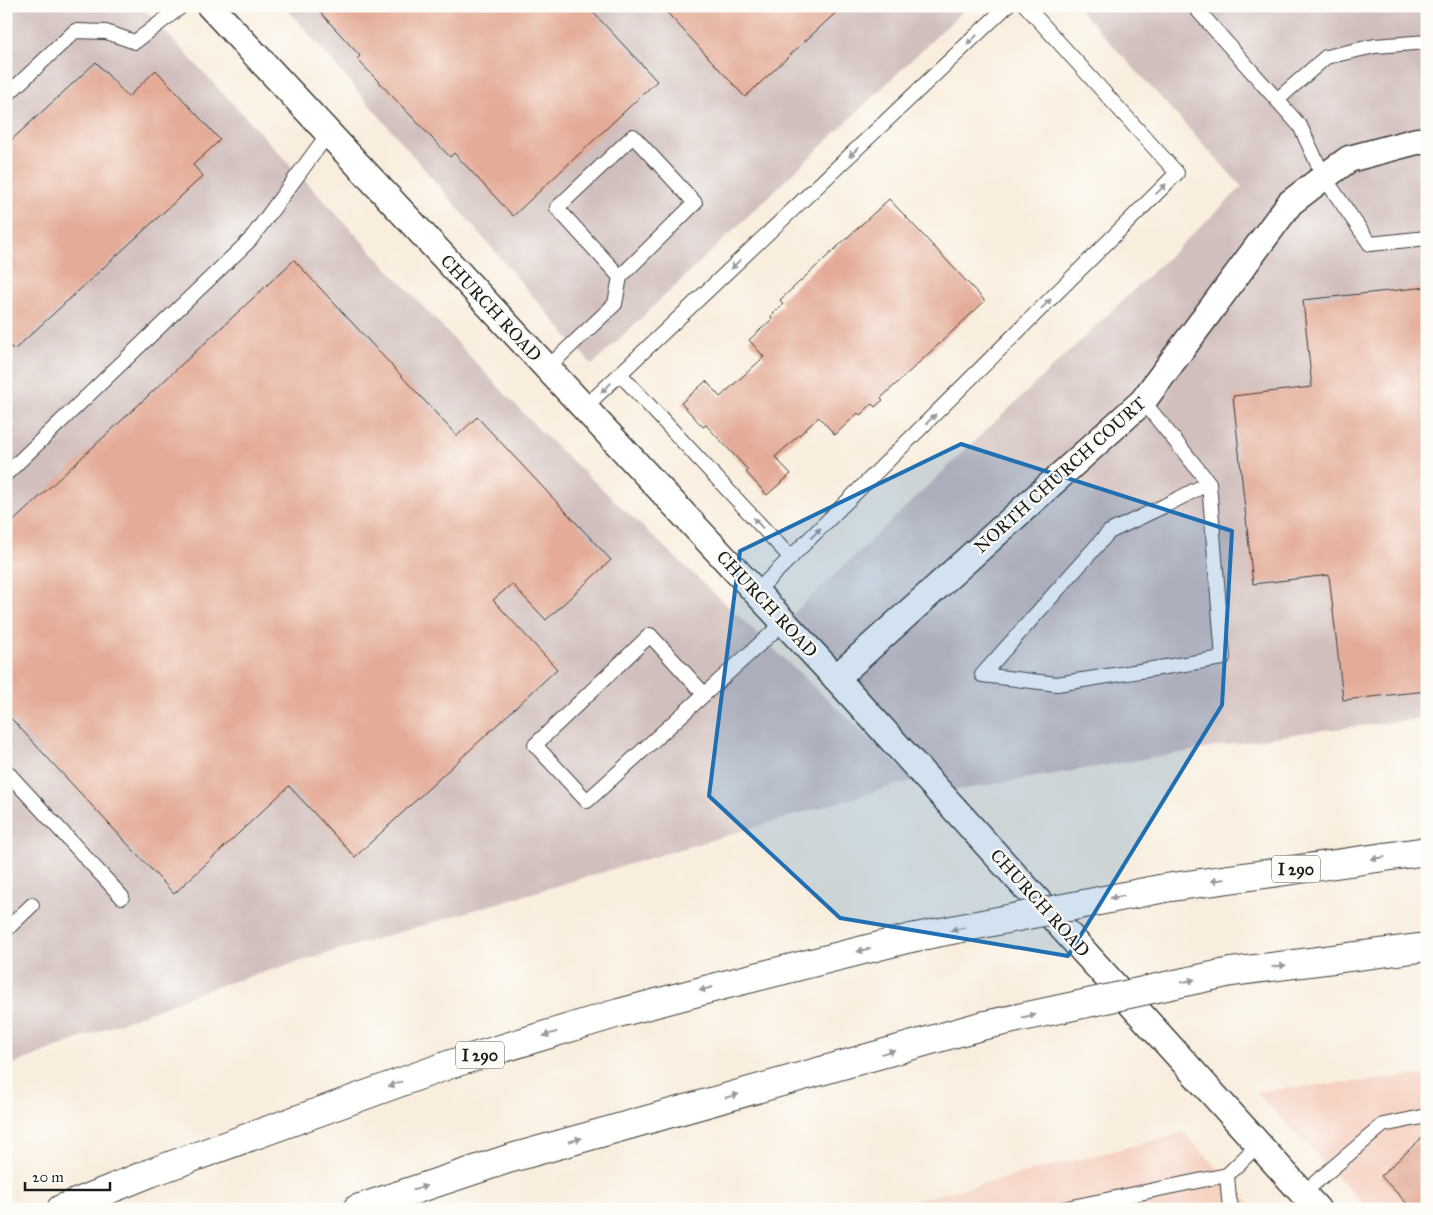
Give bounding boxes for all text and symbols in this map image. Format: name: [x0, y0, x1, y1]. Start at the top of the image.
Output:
one-way arrow: [966, 34, 978, 46]
one-way arrow: [848, 146, 860, 158]
one-way arrow: [1155, 184, 1167, 196]
street label: CHURCH ROAD: [436, 250, 546, 366]
one-way arrow: [731, 258, 743, 270]
one-way arrow: [1040, 298, 1052, 310]
one-way arrow: [600, 382, 612, 394]
street label: NORTH CHURCH COURT: [970, 392, 1150, 558]
one-way arrow: [925, 413, 937, 425]
one-way arrow: [752, 516, 763, 529]
one-way arrow: [809, 528, 821, 540]
street label: CHURCH ROAD: [712, 546, 822, 662]
street label: CHURCH ROAD: [986, 844, 1094, 962]
one-way arrow: [1370, 854, 1386, 862]
road number: I 290: [1272, 856, 1320, 882]
one-way arrow: [1209, 877, 1225, 885]
one-way arrow: [1110, 893, 1125, 901]
one-way arrow: [950, 925, 966, 933]
one-way arrow: [856, 946, 871, 954]
one-way arrow: [1271, 962, 1287, 970]
one-way arrow: [1180, 977, 1195, 985]
one-way arrow: [699, 986, 714, 994]
one-way arrow: [1022, 1012, 1037, 1020]
one-way arrow: [542, 1030, 557, 1038]
road number: I 290: [456, 1042, 504, 1068]
one-way arrow: [881, 1048, 896, 1056]
one-way arrow: [388, 1081, 403, 1088]
one-way arrow: [724, 1092, 740, 1100]
one-way arrow: [568, 1136, 583, 1144]
scale bar: [25, 1160, 110, 1192]
text: 20 m: [32, 1168, 64, 1186]
one-way arrow: [413, 1184, 428, 1191]

